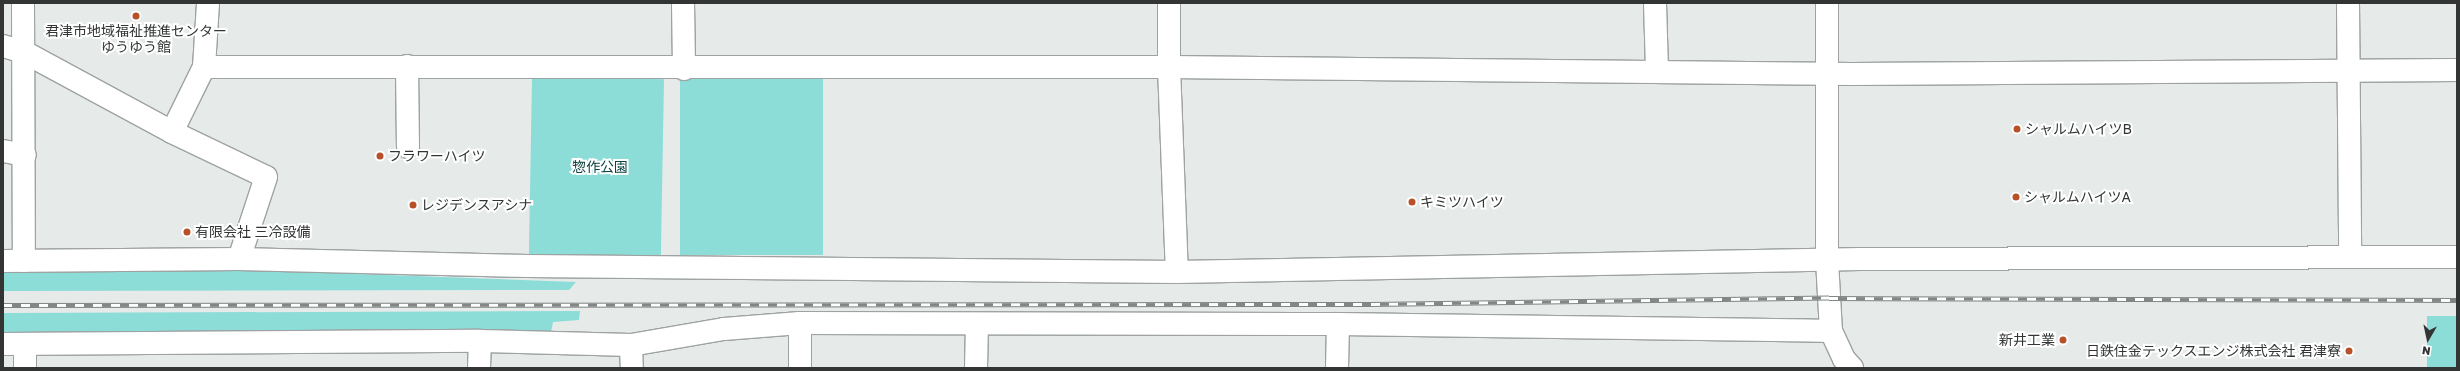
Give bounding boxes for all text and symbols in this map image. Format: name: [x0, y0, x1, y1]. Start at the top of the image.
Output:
marker: 君津市地域福祉推進センター ゆうゆう館: [131, 11, 141, 21]
place label: 君津市地域福祉推進センター ゆうゆう館: [45, 23, 227, 56]
place label: シャルムハイツB: [2025, 121, 2132, 137]
marker: シャルムハイツB: [2012, 124, 2022, 134]
place label: フラワーハイツ: [388, 148, 486, 164]
marker: フラワーハイツ: [375, 151, 385, 161]
park label: 惣作公園: [572, 159, 628, 175]
place label: シャルムハイツA: [2024, 189, 2131, 205]
marker: シャルムハイツA: [2011, 192, 2021, 202]
place label: キミツハイツ: [1420, 194, 1504, 210]
place label: レジデンスアシナ: [421, 197, 533, 213]
marker: キミツハイツ: [1407, 197, 1417, 207]
marker: レジデンスアシナ: [408, 200, 418, 210]
place label: 有限会社 三冷設備: [195, 224, 310, 240]
marker: 有限会社 三冷設備: [182, 227, 192, 237]
north arrow: [2408, 319, 2448, 359]
place label: 新井工業: [1999, 332, 2055, 348]
marker: 新井工業: [2058, 335, 2068, 345]
place label: 日鉄住金テックスエンジ株式会社 君津寮: [2086, 343, 2341, 359]
text: N: [2421, 344, 2431, 358]
marker: 日鉄住金テックスエンジ株式会社 君津寮: [2344, 346, 2354, 356]

